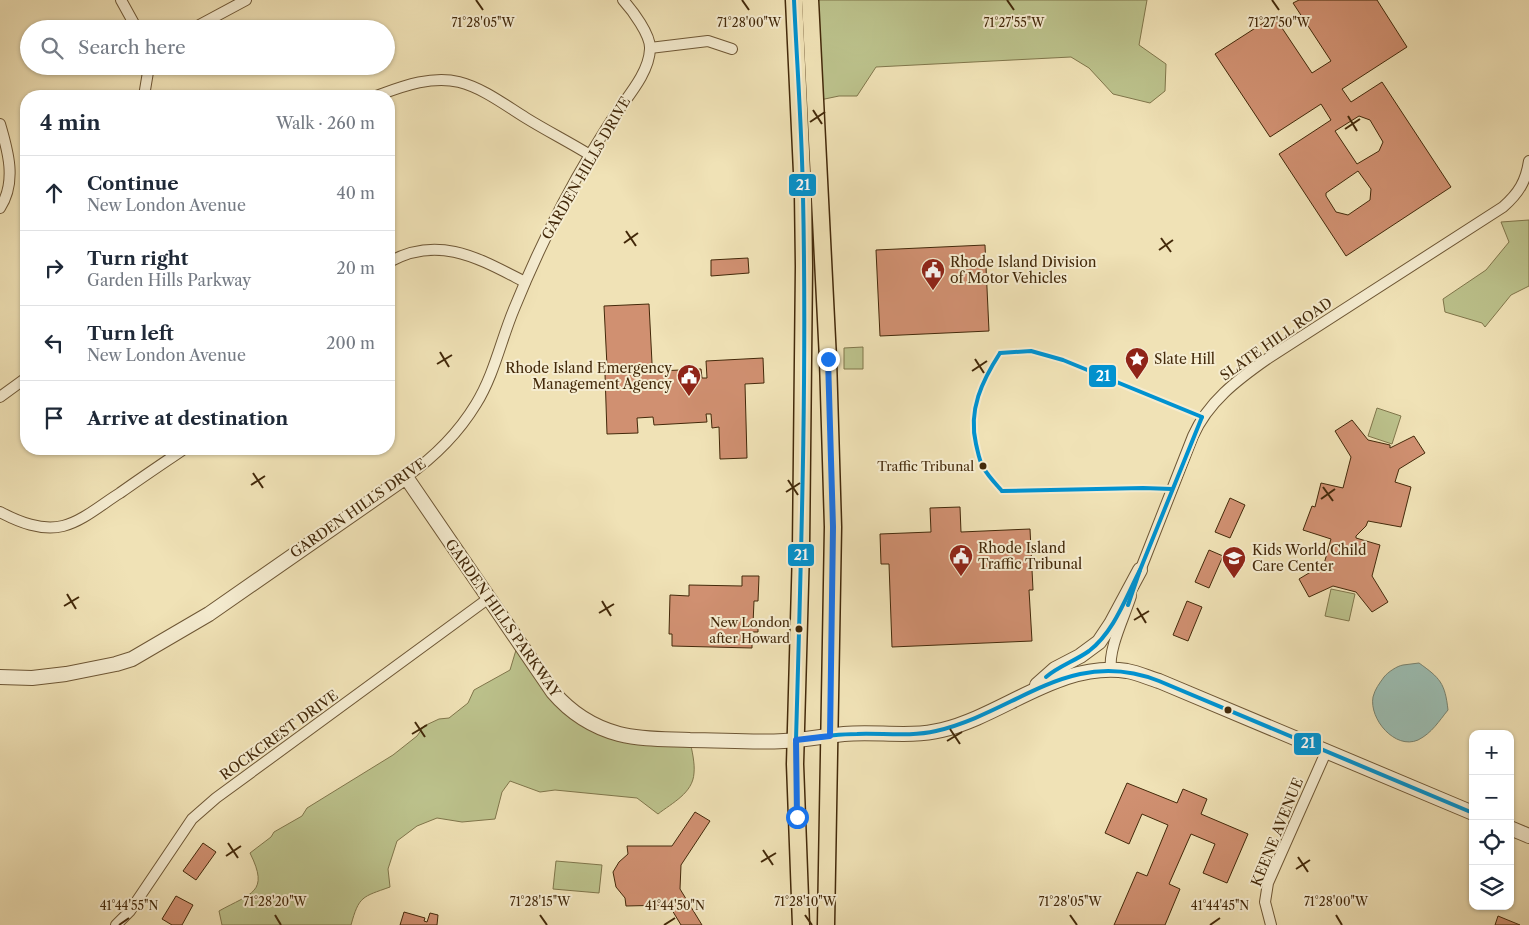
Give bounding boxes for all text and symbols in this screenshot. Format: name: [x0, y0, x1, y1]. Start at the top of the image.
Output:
text: 71°28'05"W: [451, 15, 515, 30]
text: 71°28'00"W: [717, 15, 782, 30]
text: 71°27'55"W: [984, 15, 1045, 30]
text: 71°27'50"W: [1248, 15, 1311, 30]
search box: [20, 20, 395, 75]
icon: search: [38, 34, 66, 62]
text: Search here: [78, 36, 186, 59]
street label: GARDEN HILLS DRIVE: [538, 93, 634, 243]
text: 4 min: [40, 110, 101, 135]
text: Walk · 260 m: [276, 113, 375, 133]
text: Continue: [87, 172, 179, 195]
line badge: 21: [788, 173, 817, 197]
text: 21: [796, 176, 811, 194]
icon: ahead: [40, 179, 68, 207]
text: 40 m: [336, 183, 375, 203]
text: New London Avenue: [87, 195, 246, 215]
text: Turn right: [87, 247, 188, 270]
place label: Rhode Island Division of Motor Vehicles: [950, 253, 1097, 287]
icon: right: [40, 254, 68, 282]
public building icon: Rhode Island Division of Motor Vehicles: [920, 257, 946, 291]
text: 20 m: [336, 258, 375, 278]
text: Garden Hills Parkway: [87, 270, 251, 290]
street label: SLATE HILL ROAD: [1216, 294, 1336, 384]
text: Turn left: [87, 322, 174, 345]
icon: left: [40, 329, 68, 357]
text: 200 m: [326, 333, 375, 353]
text: New London Avenue: [87, 345, 246, 365]
place icon: Slate Hill: [1124, 346, 1150, 380]
route end: [817, 348, 840, 371]
place label: Slate Hill: [1154, 350, 1215, 368]
place label: Rhode Island Emergency Management Agency: [505, 359, 672, 393]
public building icon: Rhode Island Emergency Management Agency: [676, 363, 702, 397]
line badge: 21: [1088, 364, 1117, 388]
text: 21: [1096, 367, 1111, 385]
icon: arrive: [40, 404, 68, 432]
text: Arrive at destination: [87, 407, 288, 430]
street label: GARDEN HILLS DRIVE: [286, 454, 430, 562]
place label: Traffic Tribunal: [877, 458, 974, 474]
marker: Traffic Tribunal: [978, 461, 988, 471]
street label: GARDEN HILLS PARKWAY: [441, 535, 565, 701]
place label: Rhode Island Traffic Tribunal: [978, 539, 1082, 573]
place label: Kids World Child Care Center: [1252, 541, 1367, 575]
line badge: 21: [787, 543, 815, 567]
public building icon: Rhode Island Traffic Tribunal: [948, 543, 974, 577]
school or university icon: Kids World Child Care Center: [1221, 545, 1247, 579]
text: 21: [794, 546, 809, 564]
place label: New London after Howard: [709, 614, 790, 646]
marker: New London after Howard: [794, 624, 804, 634]
street label: ROCKCREST DRIVE: [216, 686, 342, 784]
unlabelled marker: [1223, 705, 1233, 715]
map controls: [1469, 730, 1514, 910]
button: +: [1469, 730, 1514, 775]
line badge: 21: [1293, 732, 1322, 756]
text: 21: [1301, 734, 1316, 752]
street label: KEENE AVENUE: [1247, 775, 1307, 889]
button: −: [1469, 775, 1514, 820]
route start: [786, 806, 809, 829]
button: locate: [1469, 820, 1514, 865]
button: layers: [1469, 865, 1514, 910]
text: 71°28'20"W: [243, 894, 308, 909]
text: 71°28'15"W: [510, 894, 571, 909]
text: 71°28'10"W: [774, 894, 837, 909]
text: 71°28'05"W: [1038, 894, 1102, 909]
text: 71°28'00"W: [1304, 894, 1369, 909]
text: 41°44'55"N: [100, 898, 158, 913]
text: 41°44'50"N: [645, 898, 705, 913]
text: 41°44'45"N: [1191, 898, 1249, 913]

